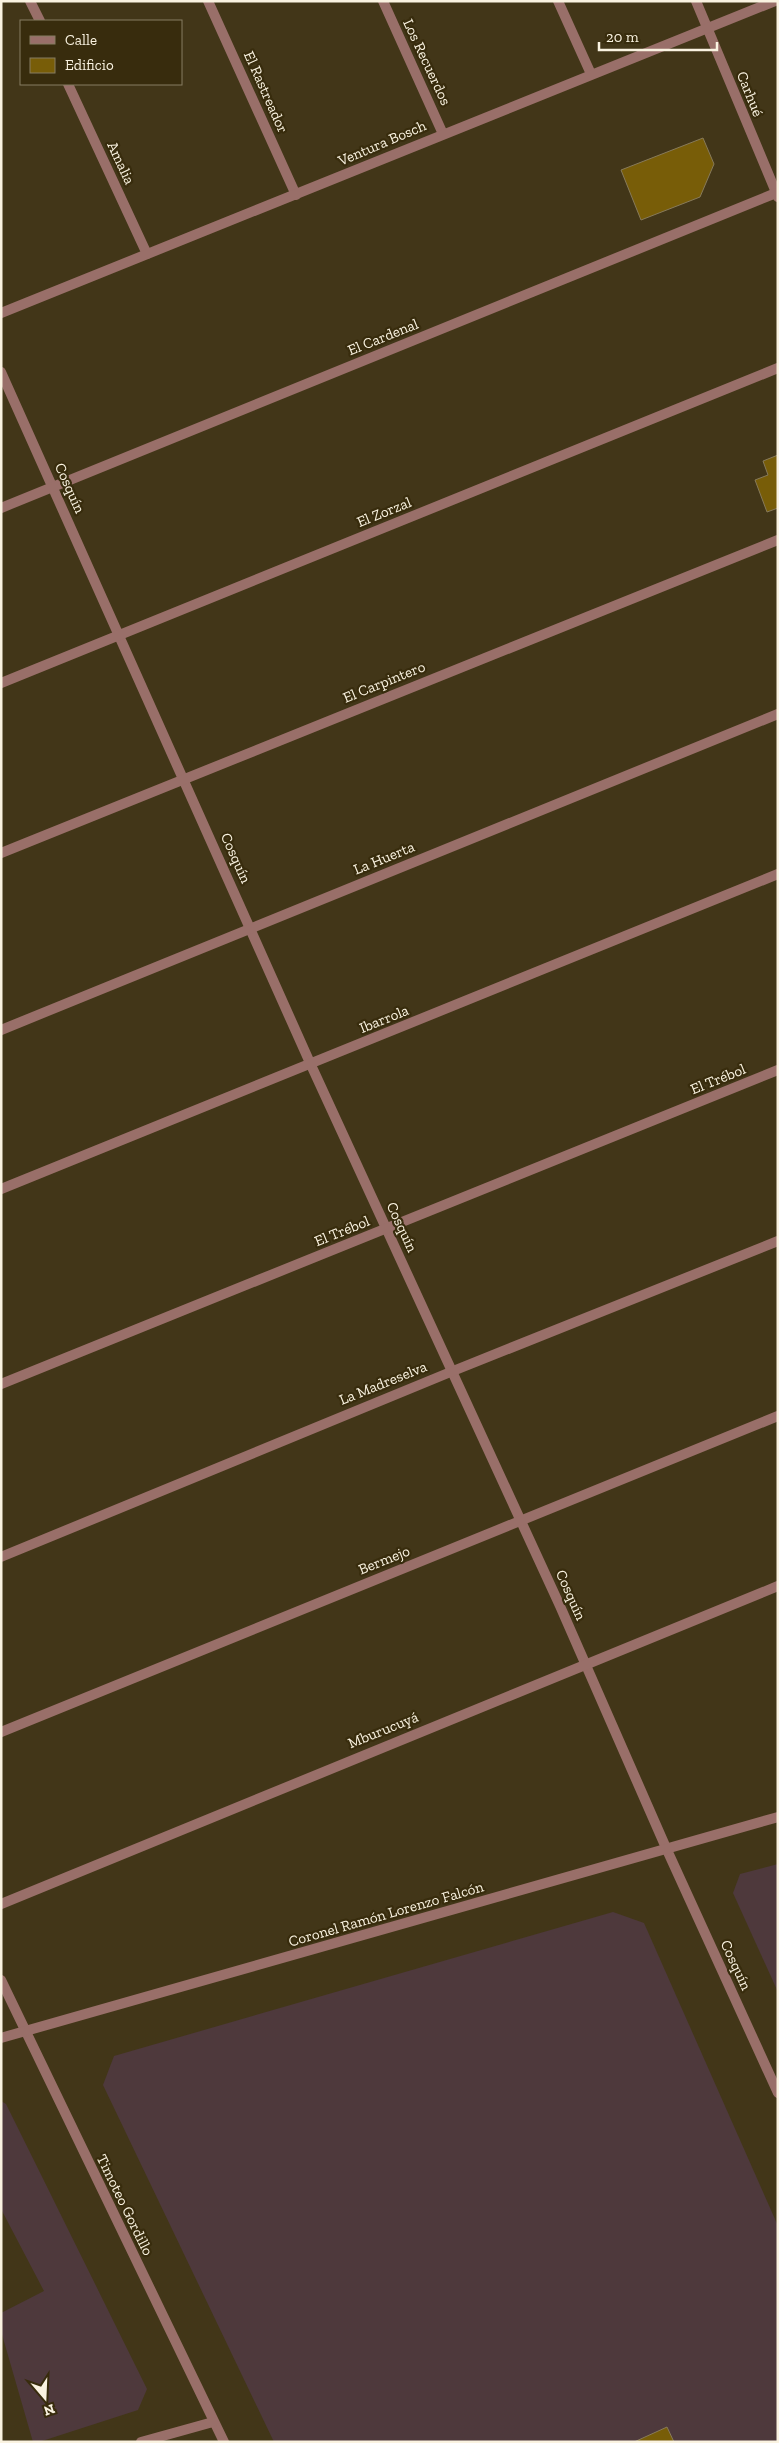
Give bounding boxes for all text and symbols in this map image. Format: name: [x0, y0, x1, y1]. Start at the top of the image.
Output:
street label: Los Recuerdos: [399, 16, 455, 108]
legend: [20, 20, 182, 85]
scale bar: [599, 20, 716, 52]
text: 20 m: [606, 28, 639, 46]
text: Calle: [65, 31, 97, 49]
street label: El Rastreador: [240, 48, 292, 136]
text: Edificio: [65, 56, 114, 74]
street label: Carhué: [733, 69, 767, 119]
street label: Ventura Bosch: [334, 116, 429, 170]
street label: Amalia: [103, 139, 139, 187]
street label: El Cardenal: [345, 315, 421, 359]
street label: Cosquín: [51, 460, 89, 516]
street label: El Zorzal: [354, 493, 414, 531]
street label: El Carpintero: [340, 657, 428, 707]
street label: Cosquín: [217, 830, 255, 886]
street label: La Huerta: [351, 838, 417, 878]
street label: Ibarrola: [357, 1001, 411, 1037]
street label: El Trébol: [688, 1060, 748, 1098]
street label: Cosquín: [383, 1199, 422, 1255]
street label: El Trébol: [312, 1212, 372, 1250]
street label: La Madreselva: [337, 1357, 429, 1409]
street label: Bermejo: [356, 1541, 413, 1578]
street label: Cosquín: [552, 1567, 590, 1623]
street label: Mburucuyá: [345, 1708, 421, 1752]
street label: Coronel Ramón Lorenzo Falcón: [286, 1877, 486, 1951]
street label: Cosquín: [717, 1937, 756, 1993]
street label: Timoteo Gordillo: [93, 2151, 157, 2259]
north arrow: [20, 2373, 70, 2423]
text: N: [41, 2400, 57, 2420]

